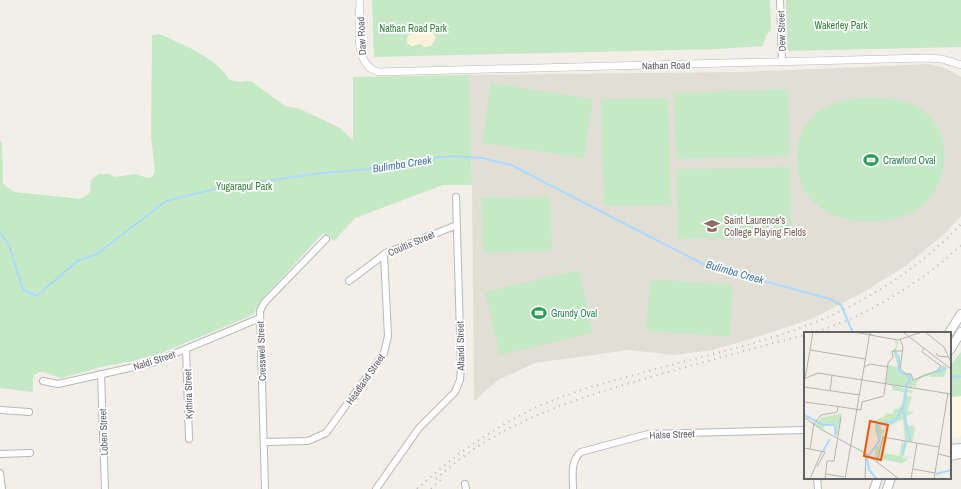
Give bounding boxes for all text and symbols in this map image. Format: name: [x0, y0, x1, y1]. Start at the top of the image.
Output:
street label: Dew Street: [774, 10, 789, 51]
street label: Daw Road: [354, 17, 369, 55]
park label: Wakerley Park: [814, 19, 868, 32]
park label: Nathan Road Park: [379, 22, 448, 35]
street label: Nathan Road: [642, 59, 690, 72]
sports icon: Crawford Oval: [862, 151, 880, 169]
water label: Bulimba Creek: [371, 152, 433, 176]
place label: Crawford Oval: [883, 154, 936, 167]
park label: Yugarapul Park: [216, 180, 273, 193]
place label: Saint Laurence's College Playing Fields: [724, 214, 806, 239]
school or university icon: Saint Laurence's College Playing Fields: [703, 217, 721, 235]
street label: Coultis Street: [386, 227, 437, 259]
water label: Bulimba Creek: [704, 257, 766, 287]
sports icon: Grundy Oval: [530, 304, 548, 322]
place label: Grundy Oval: [551, 307, 597, 320]
street label: Cresswell Street: [254, 320, 269, 381]
street label: Altandi Street: [454, 320, 467, 372]
inset map: [804, 332, 951, 479]
street label: Naldi Street: [132, 347, 177, 373]
street label: Headland Street: [343, 351, 388, 407]
street label: Kythira Street: [181, 368, 196, 419]
street label: Loben Street: [96, 408, 111, 456]
street label: Halse Street: [649, 427, 696, 442]

